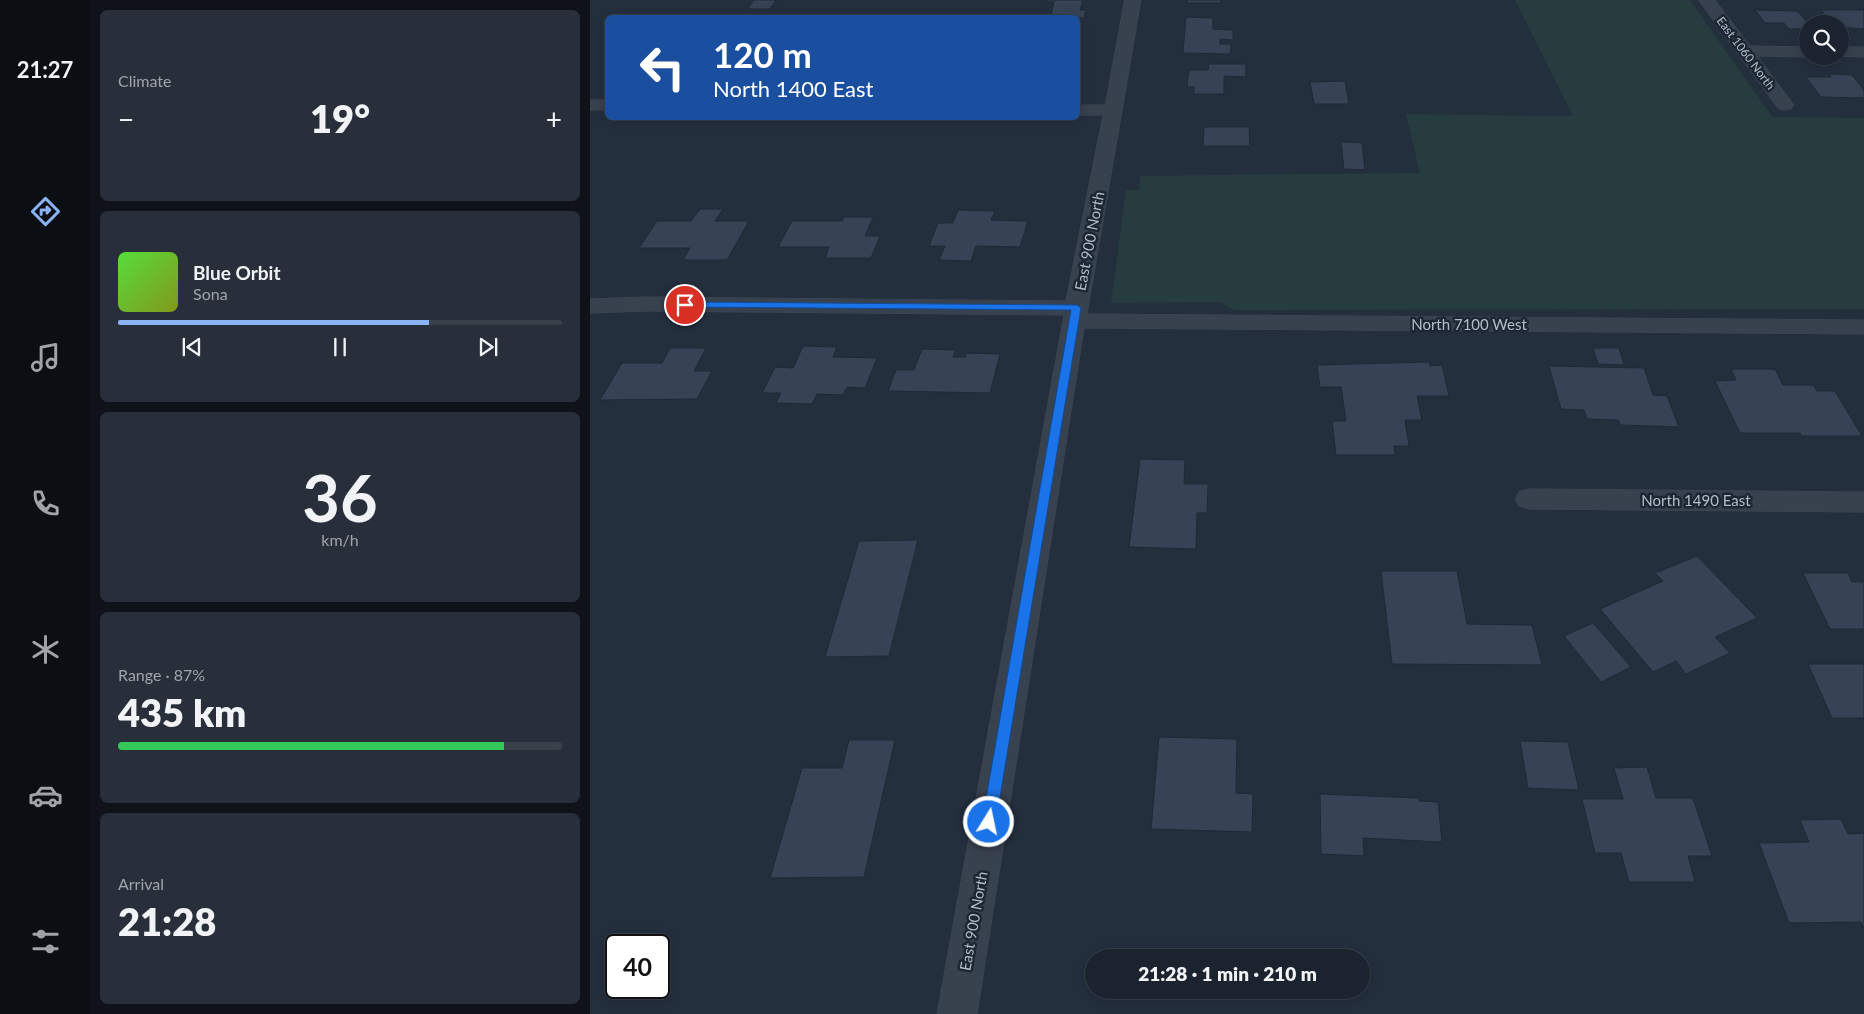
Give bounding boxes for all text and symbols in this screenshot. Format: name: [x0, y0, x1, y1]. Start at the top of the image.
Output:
street label: East 1060 North: [1714, 14, 1778, 92]
map controls: [1799, 15, 1849, 65]
button: search: [1799, 15, 1849, 65]
text: 120 m: [713, 33, 812, 75]
icon: left: [630, 35, 695, 100]
text: 21:27: [17, 56, 73, 83]
text: Climate: [118, 71, 171, 90]
text: North 1400 East: [713, 75, 873, 102]
text: 19°: [310, 95, 370, 141]
text: −: [118, 102, 134, 136]
text: +: [546, 102, 562, 136]
street label: East 900 North: [1071, 190, 1107, 292]
icon: directions: [28, 194, 63, 229]
text: Blue Orbit: [193, 261, 281, 284]
text: Sona: [193, 284, 228, 303]
pin: [664, 284, 706, 326]
icon: arrive: [671, 291, 699, 319]
street label: North 7100 West: [1411, 315, 1527, 333]
icon: previous: [178, 333, 206, 361]
icon: pause: [326, 333, 354, 361]
icon: next: [474, 333, 502, 361]
icon: music: [28, 340, 63, 375]
text: 36: [302, 458, 378, 536]
icon: phone: [28, 486, 63, 521]
street label: North 1490 East: [1641, 491, 1751, 509]
text: km/h: [321, 530, 359, 549]
icon: climate: [28, 632, 63, 667]
text: Range · 87%: [118, 665, 205, 684]
text: 435 km: [118, 689, 246, 735]
icon: car: [28, 778, 63, 813]
position arrow: [962, 795, 1014, 847]
street label: East 900 North: [955, 870, 991, 972]
text: Arrival: [118, 874, 164, 893]
text: 21:28: [118, 898, 216, 944]
icon: filters: [28, 924, 63, 959]
speed limit sign: 40: [605, 934, 670, 999]
text: 21:28 · 1 min · 210 m: [1138, 962, 1317, 985]

